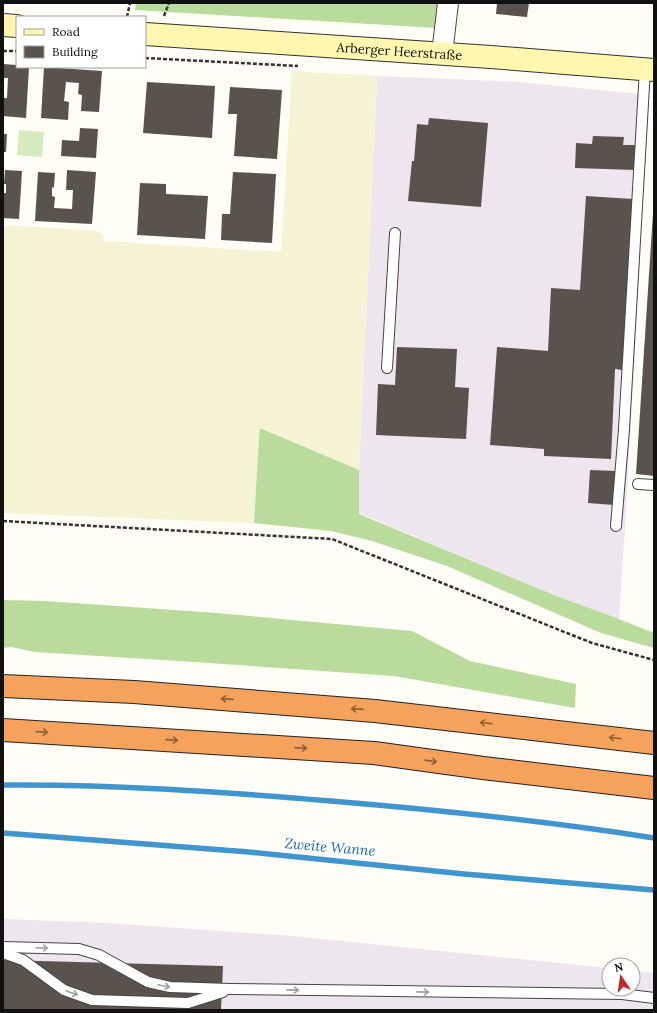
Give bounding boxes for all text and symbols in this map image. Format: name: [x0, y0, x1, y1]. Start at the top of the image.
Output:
legend: [16, 16, 146, 68]
text: Road: [52, 24, 80, 39]
street label: Arberger Heerstraße: [335, 38, 463, 64]
text: Building: [52, 44, 98, 59]
one-way arrow: [221, 696, 234, 703]
one-way arrow: [351, 706, 364, 713]
one-way arrow: [480, 719, 493, 727]
one-way arrow: [35, 729, 48, 736]
one-way arrow: [609, 734, 622, 742]
one-way arrow: [165, 737, 178, 744]
one-way arrow: [294, 745, 307, 752]
one-way arrow: [424, 757, 437, 765]
water label: Zweite Wanne: [284, 834, 376, 860]
one-way arrow: [35, 944, 48, 952]
north arrow: [601, 957, 641, 997]
text: N: [613, 959, 625, 975]
one-way arrow: [157, 982, 170, 990]
one-way arrow: [286, 986, 299, 994]
one-way arrow: [416, 988, 429, 996]
one-way arrow: [66, 990, 78, 998]

